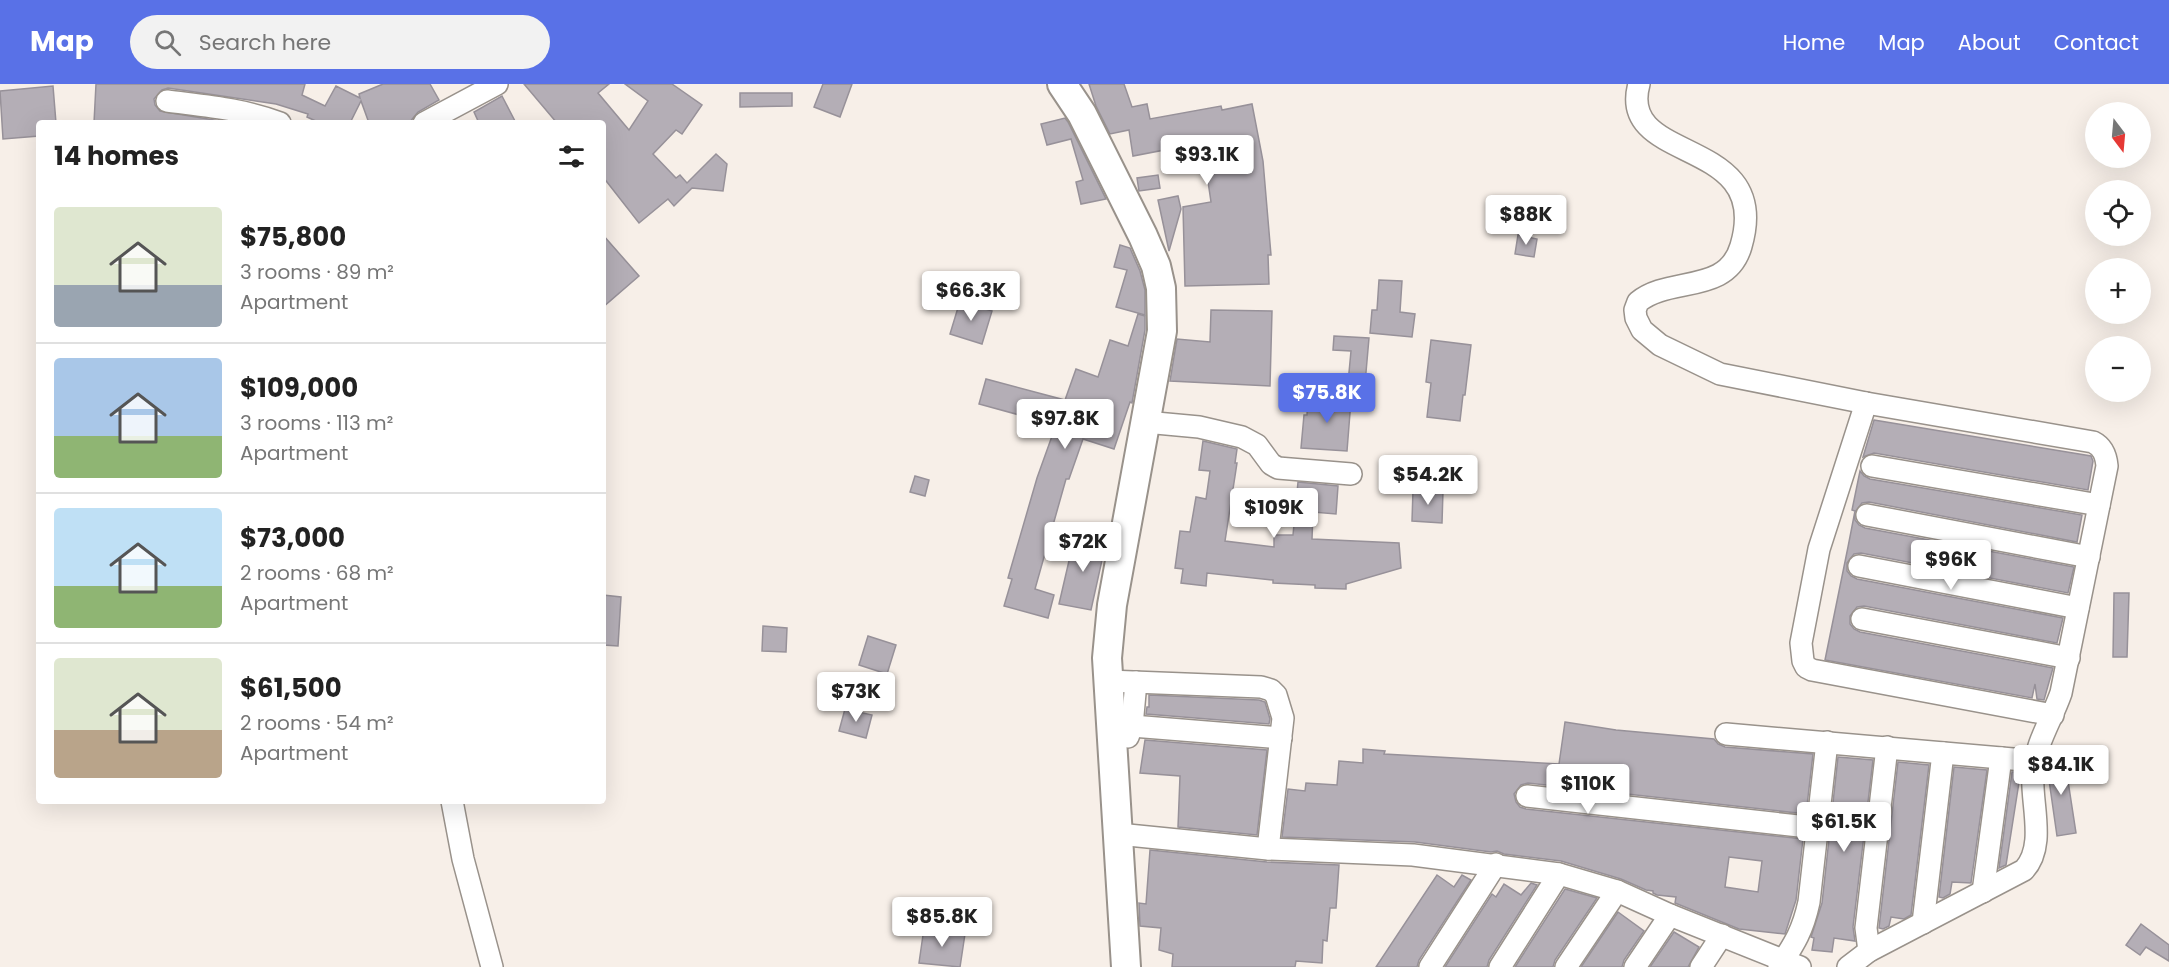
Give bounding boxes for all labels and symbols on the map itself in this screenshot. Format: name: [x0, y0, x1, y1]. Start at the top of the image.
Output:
north arrow: [2085, 102, 2151, 168]
pin: $93.1K: [1158, 135, 1256, 186]
pin: $88K: [1490, 195, 1562, 246]
pin: $66.3K: [922, 271, 1020, 322]
pin: $75.8K: [1278, 373, 1376, 424]
pin: $97.8K: [1016, 399, 1114, 450]
pin: $54.2K: [1379, 455, 1477, 506]
pin: $109K: [1232, 488, 1316, 539]
pin: $72K: [1047, 522, 1119, 573]
pin: $96K: [1915, 540, 1987, 591]
pin: $73K: [820, 672, 892, 723]
pin: $84.1K: [2012, 745, 2110, 796]
pin: $110K: [1546, 764, 1630, 815]
pin: $61.5K: [1795, 802, 1893, 853]
pin: $85.8K: [893, 897, 991, 948]

